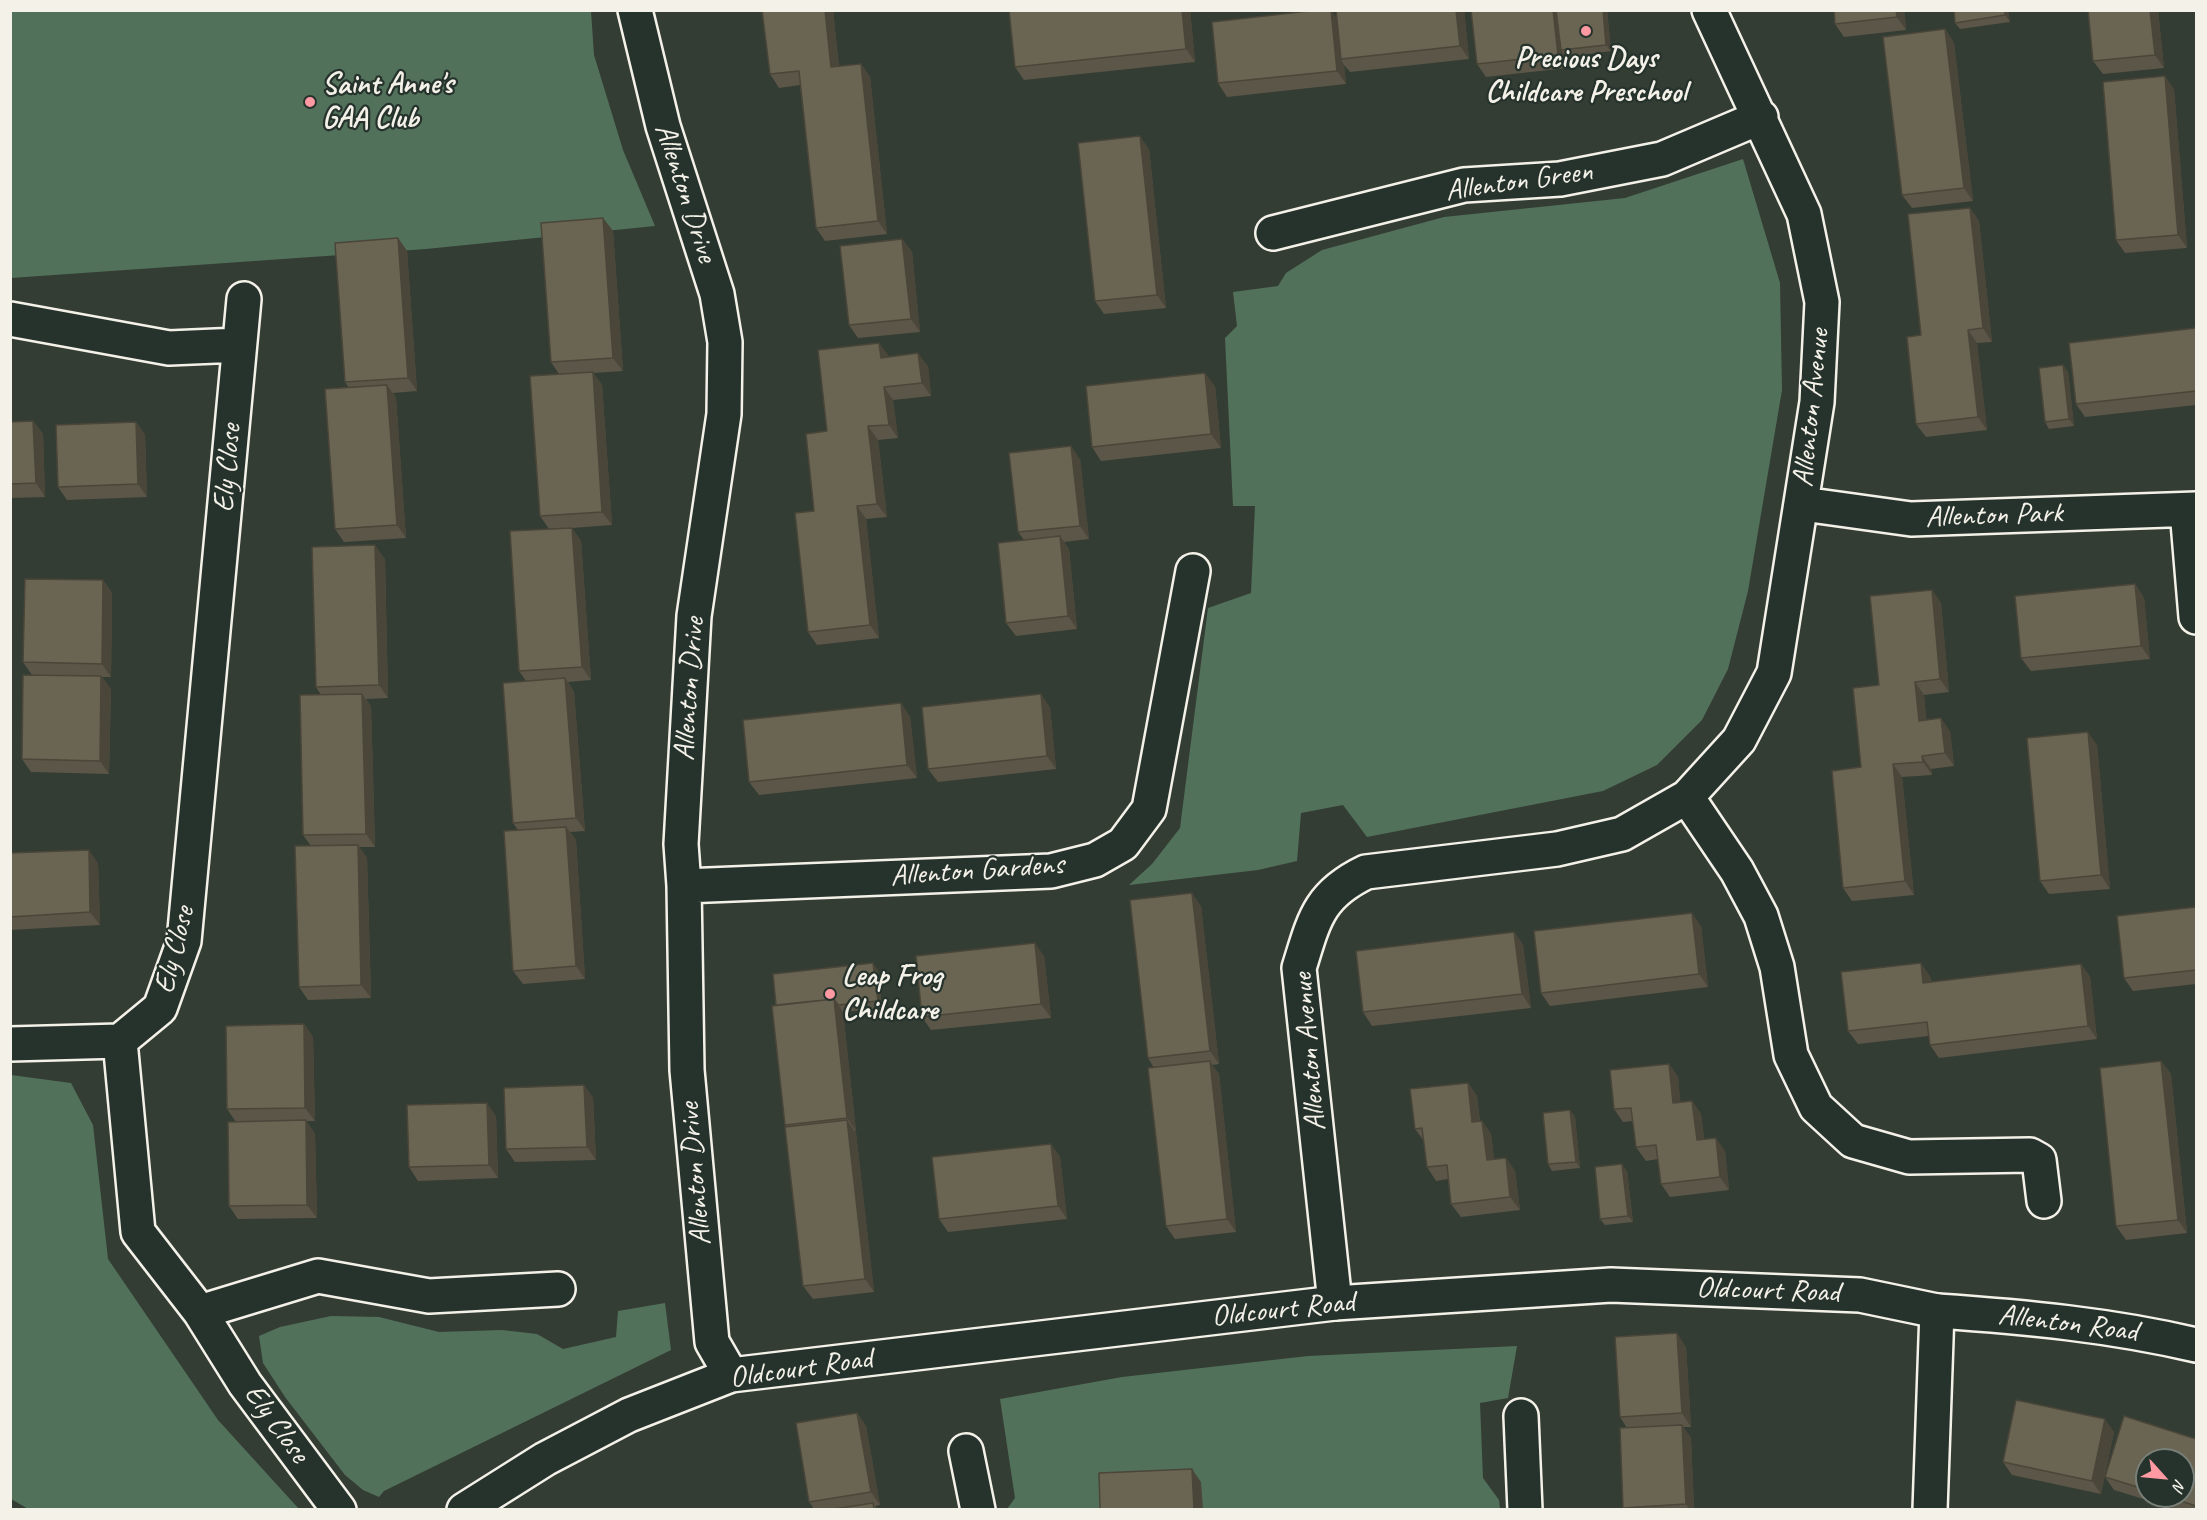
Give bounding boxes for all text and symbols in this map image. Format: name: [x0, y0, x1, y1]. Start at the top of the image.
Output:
marker: Precious Days Childcare Preschool: [1579, 24, 1593, 38]
place label: Precious Days Childcare Preschool: [1485, 41, 1687, 112]
place label: Saint Anne's GAA Club: [322, 67, 453, 138]
marker: Saint Anne's GAA Club: [303, 95, 317, 109]
street label: Allenton Drive: [646, 119, 724, 267]
street label: Allenton Green: [1443, 154, 1595, 210]
street label: Allenton Avenue: [1786, 327, 1838, 489]
street label: Ely Close: [206, 422, 250, 514]
street label: Allenton Park: [1925, 496, 2063, 536]
street label: Allenton Drive: [667, 616, 713, 762]
street label: Allenton Gardens: [889, 847, 1065, 895]
street label: Ely Close: [147, 903, 203, 997]
place label: Leap Frog Childcare: [842, 959, 942, 1030]
street label: Allenton Avenue: [1285, 971, 1335, 1133]
marker: Leap Frog Childcare: [823, 987, 837, 1001]
street label: Allenton Drive: [672, 1101, 720, 1247]
street label: Oldcourt Road: [1696, 1271, 1840, 1311]
street label: Oldcourt Road: [1210, 1285, 1356, 1335]
street label: Allenton Road: [1996, 1298, 2140, 1350]
street label: Oldcourt Road: [727, 1341, 875, 1397]
street label: Ely Close: [235, 1378, 317, 1470]
north arrow: [2135, 1448, 2195, 1508]
text: N: [2168, 1476, 2190, 1494]

